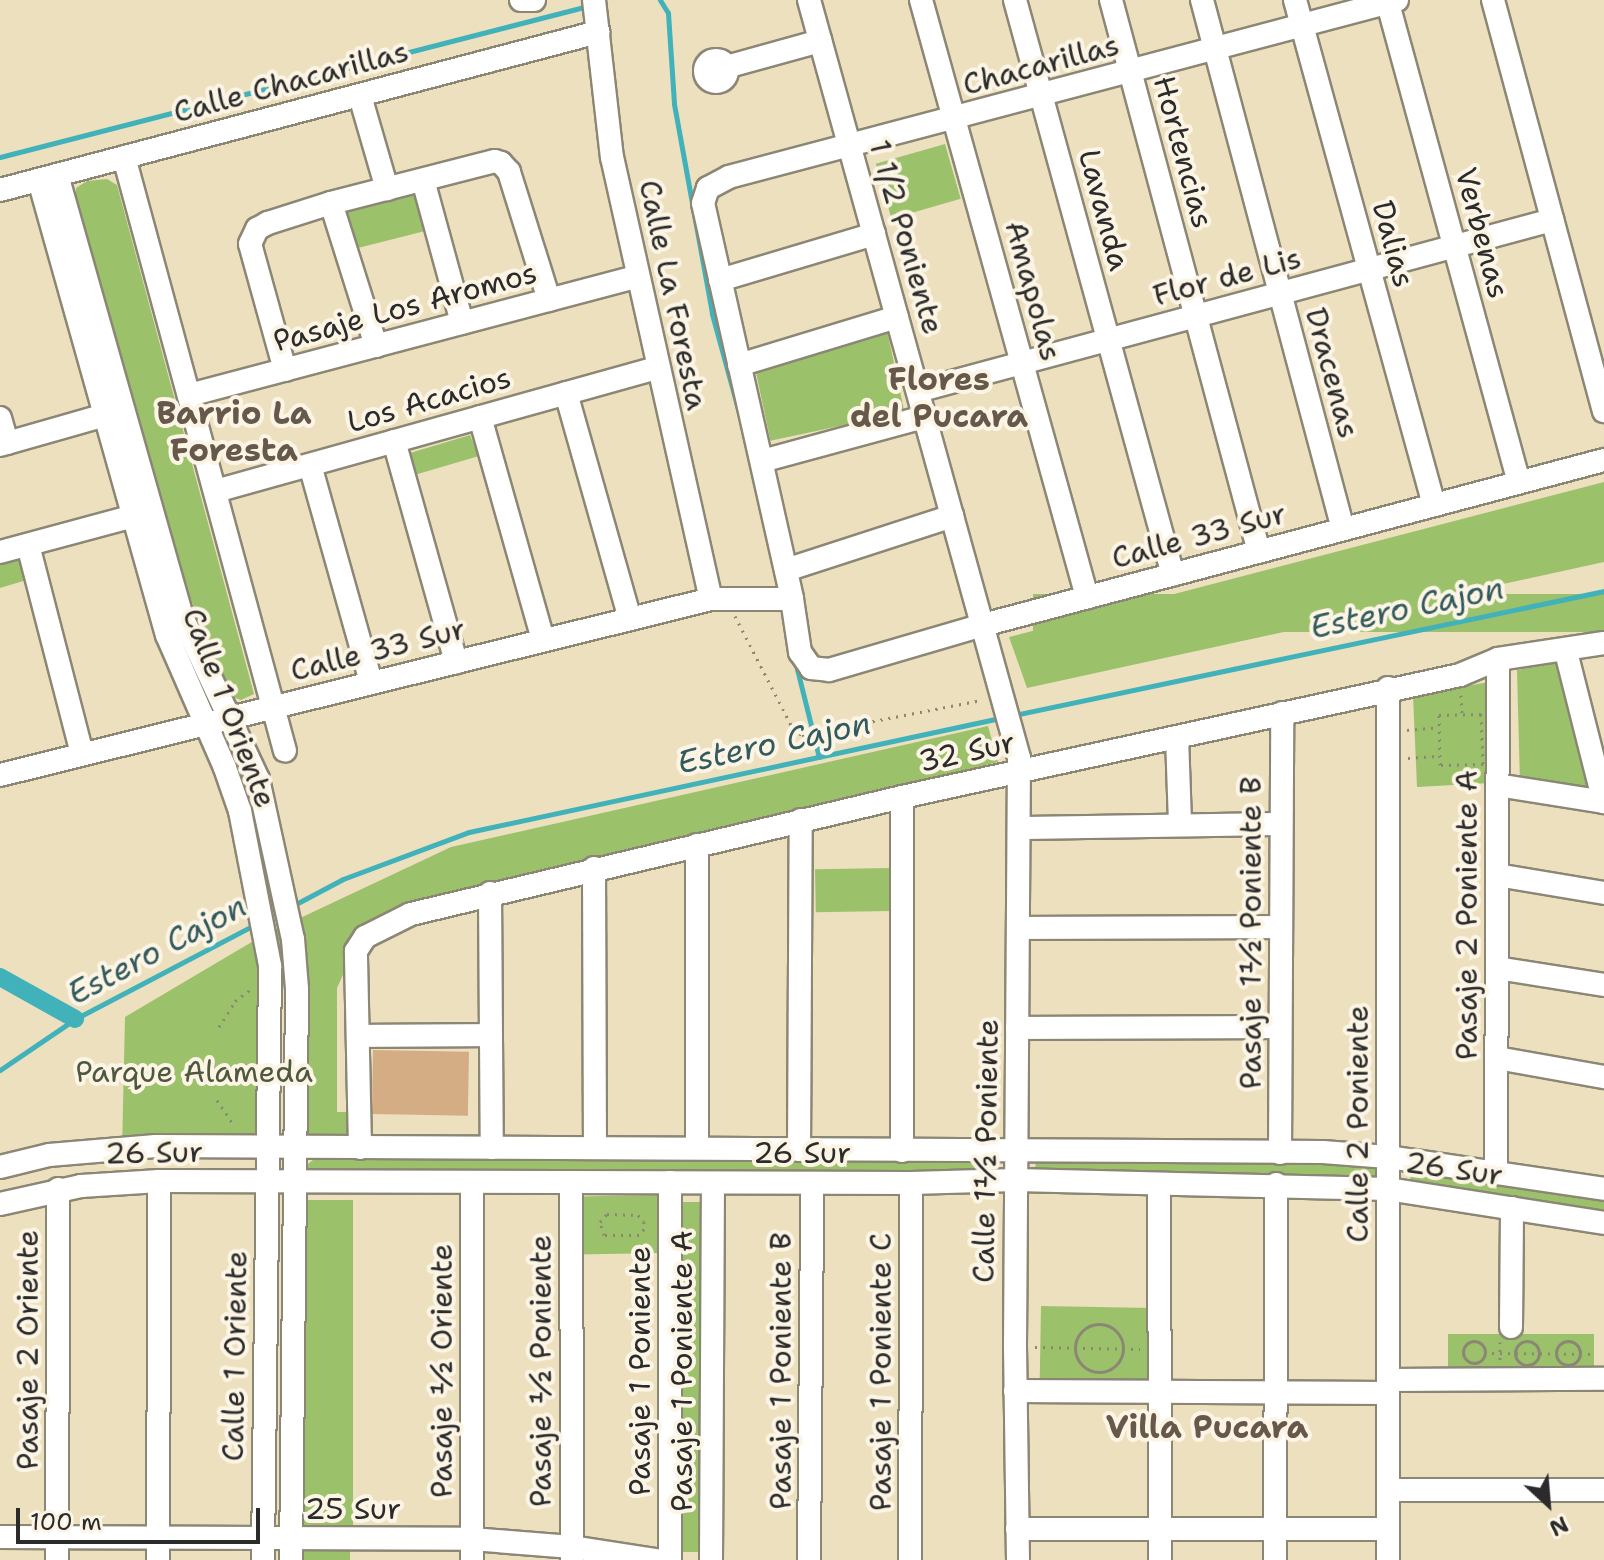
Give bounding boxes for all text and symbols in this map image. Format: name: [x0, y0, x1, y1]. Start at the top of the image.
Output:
street label: Chacarillas: [959, 27, 1123, 103]
street label: Calle Chacarillas: [169, 33, 413, 131]
street label: Hortencias: [1145, 72, 1221, 232]
street label: 1 1/2 Poniente: [861, 136, 951, 338]
street label: Lavanda: [1071, 146, 1137, 274]
street label: Verbenas: [1447, 164, 1517, 302]
street label: Calle La Foresta: [631, 177, 715, 413]
street label: Dalias: [1364, 197, 1422, 291]
street label: Amapolas: [997, 217, 1069, 365]
street label: Flor de Lis: [1149, 240, 1305, 314]
street label: Pasaje Los Aromos: [269, 254, 541, 360]
street label: Dracenas: [1297, 304, 1367, 442]
street label: Los Acacios: [343, 359, 515, 441]
district label: Flores del Pucara: [850, 361, 1028, 436]
district label: Barrio La Foresta: [156, 395, 312, 470]
street label: Calle 33 Sur: [1108, 495, 1290, 577]
water label: Estero Cajon: [1307, 569, 1507, 647]
street label: Calle 1 Oriente: [174, 603, 284, 813]
street label: Calle 33 Sur: [287, 611, 469, 689]
water label: Estero Cajon: [674, 704, 874, 782]
street label: 32 Sur: [916, 724, 1018, 780]
street label: Pasaje 2 Poniente A: [1449, 770, 1485, 1060]
street label: Pasaje 1½ Poniente B: [1233, 777, 1269, 1089]
water label: Estero Cajon: [61, 887, 253, 1013]
street label: Calle 2 Poniente: [1340, 1005, 1376, 1243]
street label: Calle 1½ Poniente: [966, 1019, 1006, 1283]
park label: Parque Alameda: [75, 1054, 313, 1090]
street label: 26 Sur: [105, 1134, 203, 1172]
street label: 26 Sur: [753, 1135, 851, 1171]
street label: 26 Sur: [1403, 1144, 1505, 1194]
street label: Pasaje 2 Oriente: [10, 1230, 46, 1470]
street label: Pasaje 1 Poniente A: [664, 1230, 700, 1512]
street label: Pasaje 1 Poniente B: [763, 1232, 799, 1510]
street label: Pasaje 1 Poniente C: [863, 1233, 899, 1511]
street label: Pasaje ½ Poniente: [523, 1235, 559, 1507]
street label: Pasaje ½ Oriente: [424, 1244, 460, 1498]
street label: Pasaje 1 Poniente: [622, 1246, 658, 1496]
street label: Calle 1 Oriente: [215, 1250, 255, 1462]
district label: Villa Pucara: [1106, 1408, 1308, 1446]
north arrow: [1508, 1464, 1588, 1544]
street label: 25 Sur: [305, 1491, 401, 1527]
scale bar: [20, 1492, 264, 1542]
text: 100 m: [30, 1506, 102, 1538]
text: N: [1545, 1509, 1573, 1543]

